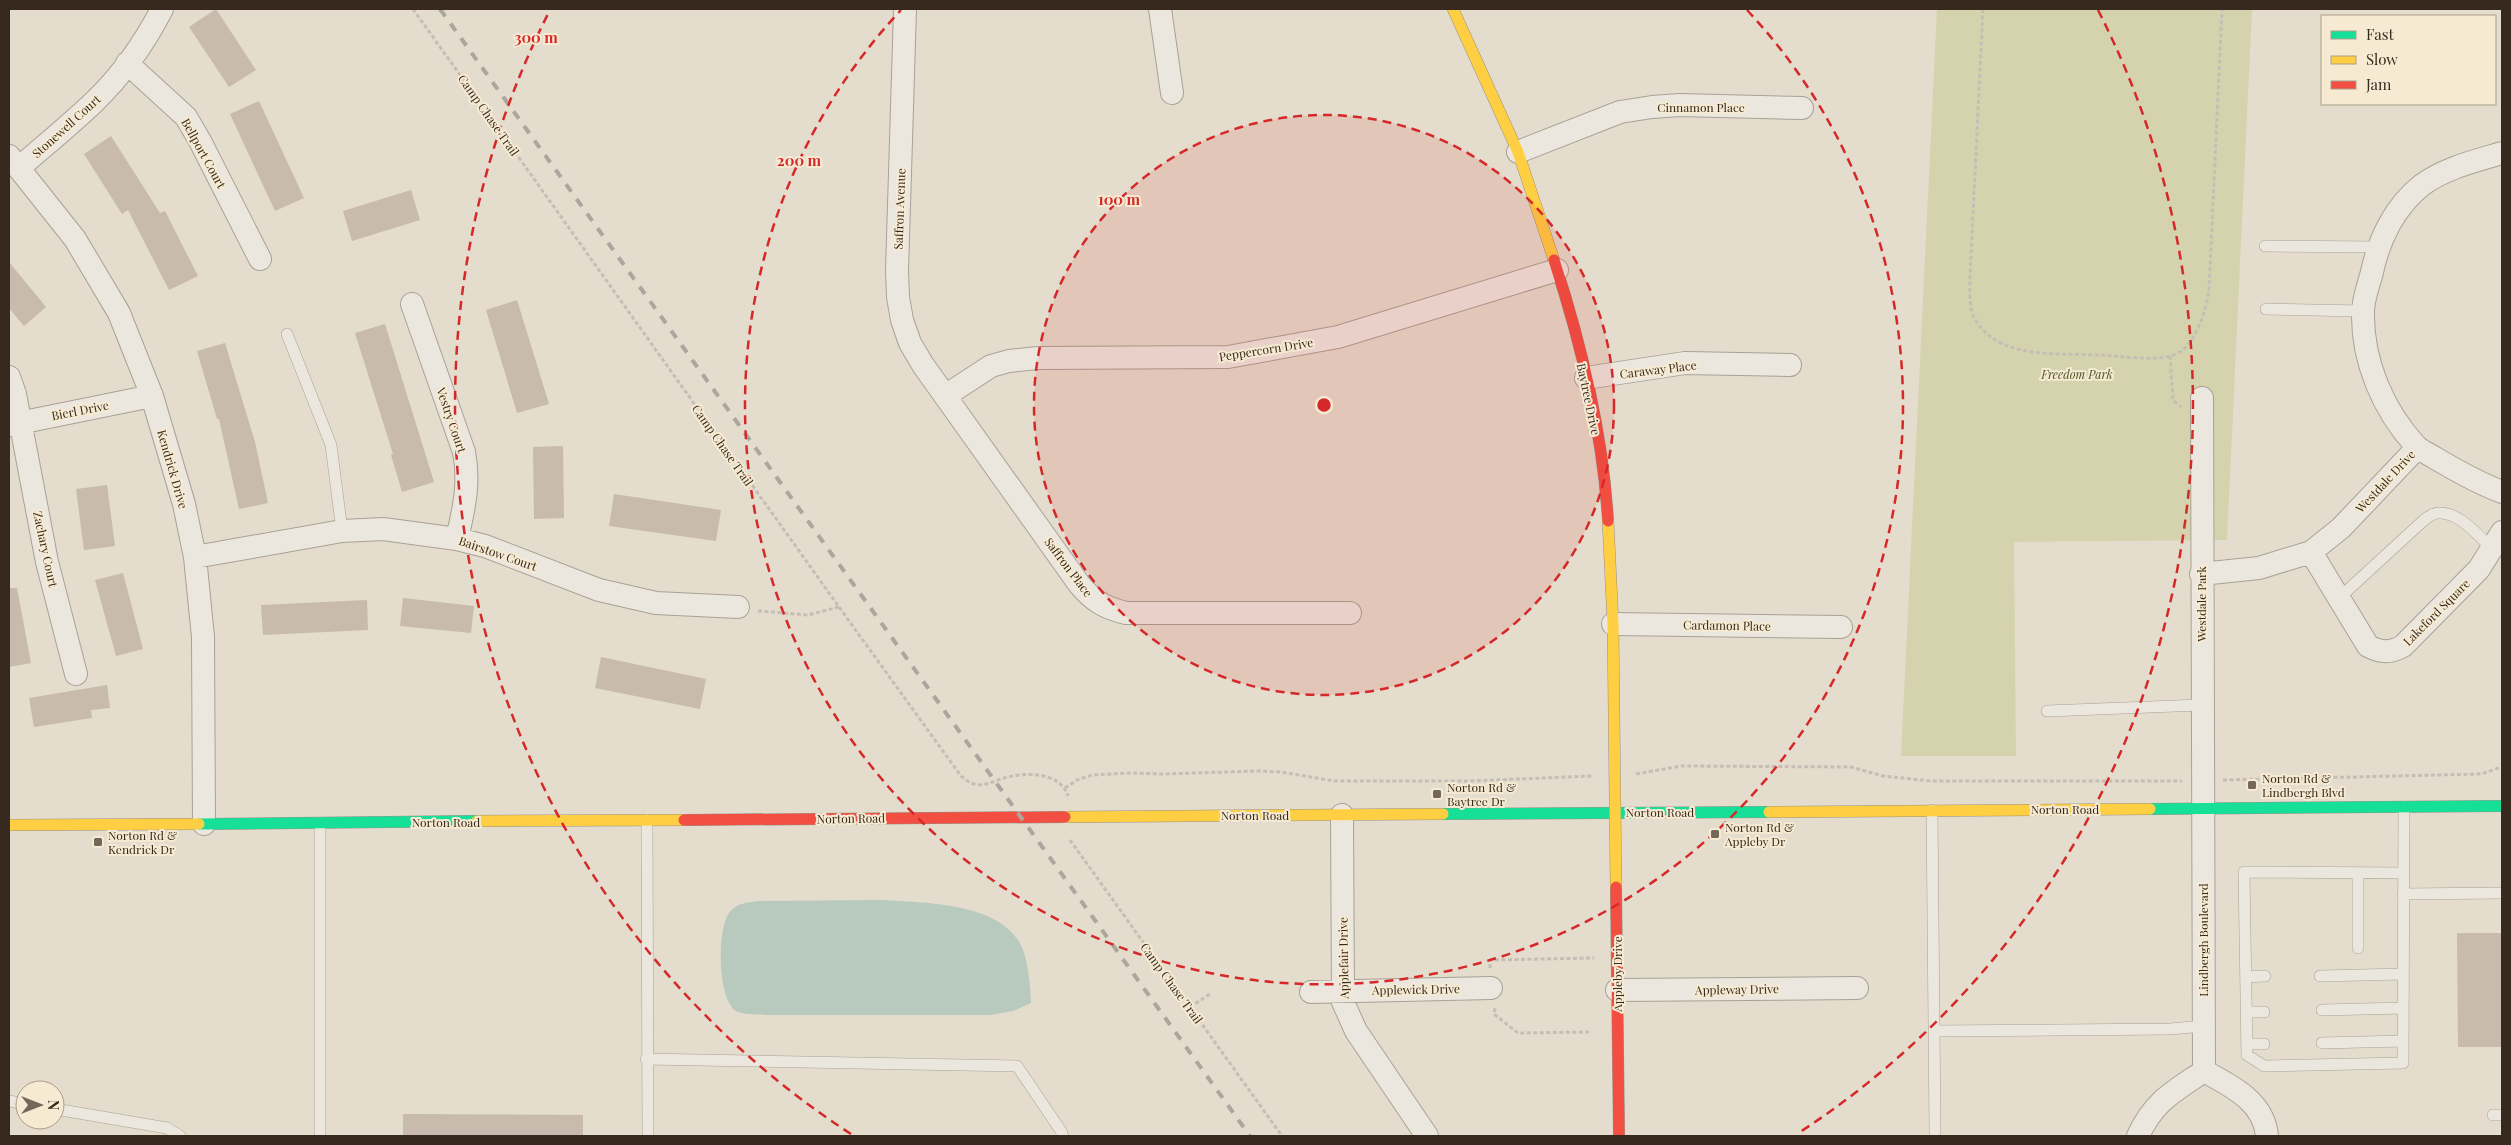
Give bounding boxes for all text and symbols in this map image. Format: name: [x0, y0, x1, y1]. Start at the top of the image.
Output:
legend: [2321, 15, 2496, 105]
text: Fast: [2366, 24, 2395, 44]
text: 300 m: [514, 27, 558, 47]
text: Slow: [2366, 49, 2398, 69]
street label: Camp Chase Trail: [455, 71, 523, 159]
text: Jam: [2365, 74, 2392, 94]
street label: Stonewell Court: [28, 90, 104, 161]
street label: Cinnamon Place: [1657, 99, 1745, 115]
street label: Bellport Court: [178, 115, 230, 192]
text: 200 m: [777, 150, 822, 170]
street label: Saffron Avenue: [890, 168, 908, 250]
text: 100 m: [1098, 189, 1141, 209]
street label: Peppercorn Drive: [1218, 334, 1314, 364]
street label: Caraway Place: [1619, 356, 1697, 382]
street label: Baytree Drive: [1574, 361, 1604, 437]
park label: Freedom Park: [2040, 366, 2113, 382]
street label: Vestry Court: [433, 384, 471, 455]
centre of rings: [1315, 396, 1333, 414]
street label: Bierl Drive: [50, 397, 110, 423]
street label: Camp Chase Trail: [689, 401, 757, 489]
street label: Kendrick Drive: [154, 428, 192, 510]
street label: Westdale Drive: [2351, 446, 2418, 517]
street label: Zachary Court: [30, 509, 62, 589]
street label: Bairstow Court: [457, 532, 540, 574]
street label: Saffron Place: [1041, 534, 1097, 600]
street label: Westdale Park: [2193, 566, 2209, 643]
street label: Lakeford Square: [2399, 575, 2473, 649]
street label: Cardamon Place: [1683, 616, 1771, 634]
place label: Norton Rd & Lindbergh Blvd: [2262, 770, 2345, 800]
place label: Norton Rd & Baytree Dr: [1447, 779, 1516, 809]
marker: Norton Rd & Lindbergh Blvd: [2246, 779, 2258, 791]
marker: Norton Rd & Baytree Dr: [1431, 788, 1443, 800]
street label: Norton Road: [2031, 801, 2099, 817]
street label: Norton Road: [1626, 804, 1694, 820]
street label: Norton Road: [1221, 807, 1289, 823]
street label: Norton Road: [817, 809, 885, 827]
street label: Norton Road: [412, 814, 480, 830]
place label: Norton Rd & Appleby Dr: [1724, 819, 1794, 849]
place label: Norton Rd & Kendrick Dr: [108, 827, 177, 857]
marker: Norton Rd & Appleby Dr: [1709, 828, 1721, 840]
marker: Norton Rd & Kendrick Dr: [92, 836, 104, 848]
street label: Lindbergh Boulevard: [2195, 883, 2211, 997]
street label: Applefair Drive: [1334, 917, 1352, 1000]
street label: Appleby Drive: [1609, 936, 1625, 1013]
street label: Camp Chase Trail: [1137, 939, 1207, 1027]
street label: Applewick Drive: [1371, 980, 1460, 998]
street label: Appleway Drive: [1694, 980, 1779, 998]
north arrow: [15, 1080, 65, 1130]
text: N: [44, 1100, 63, 1110]

